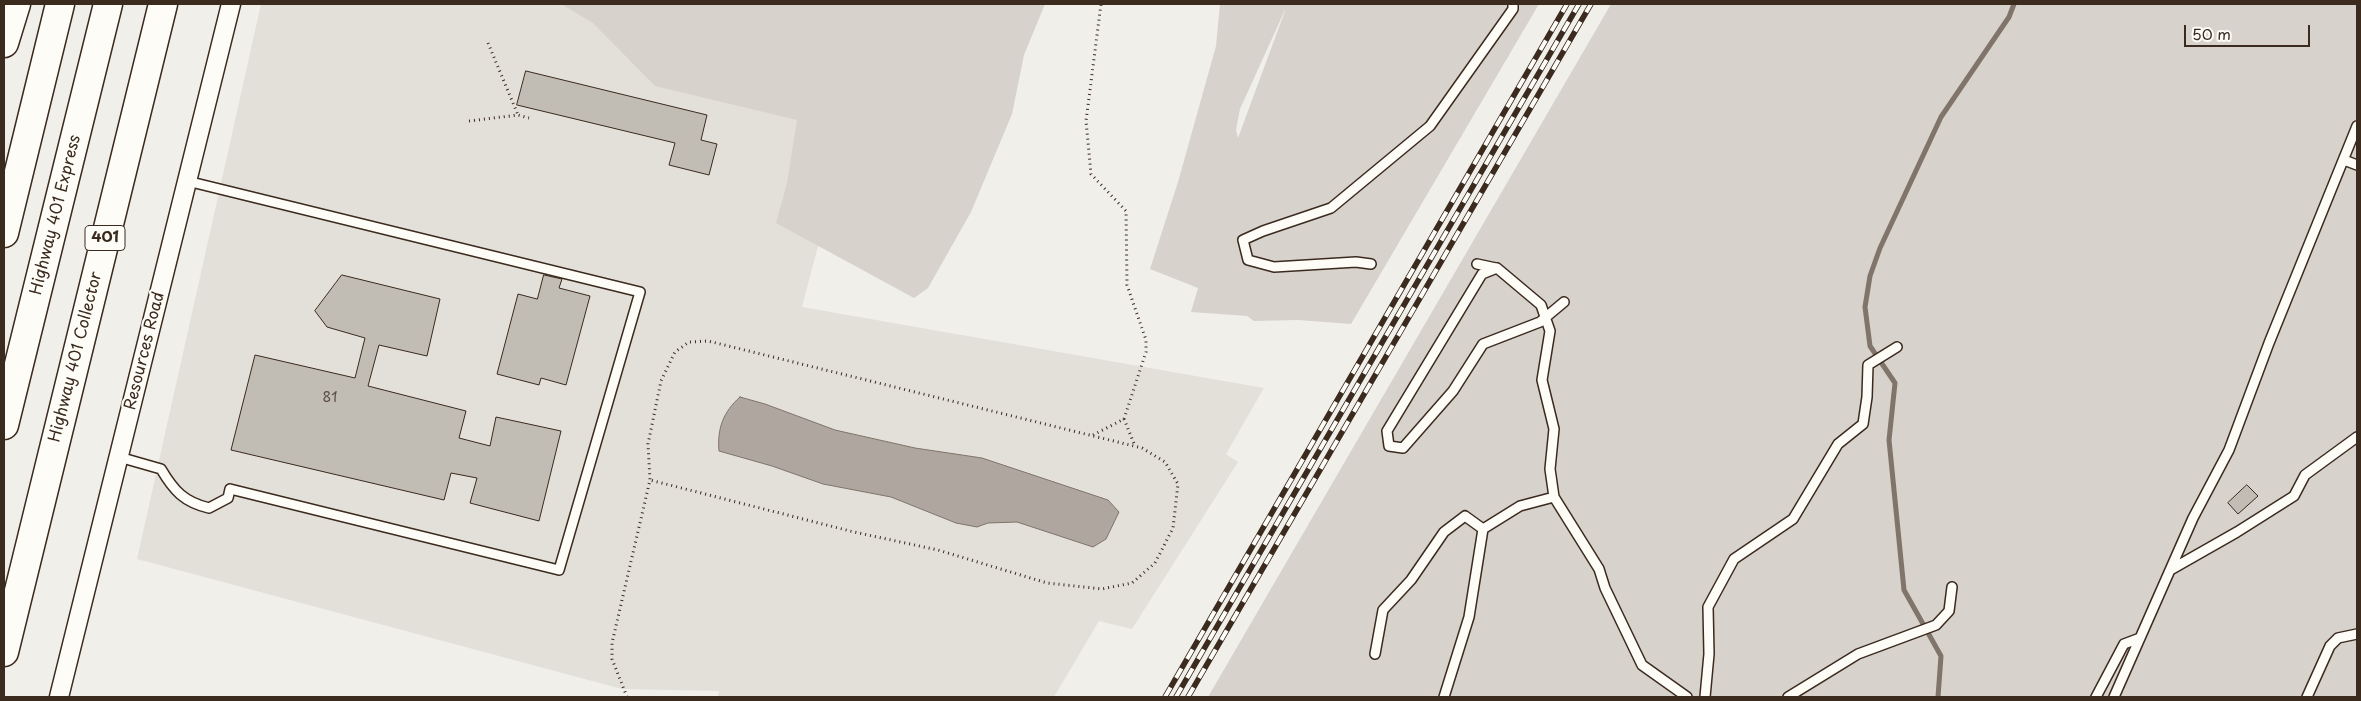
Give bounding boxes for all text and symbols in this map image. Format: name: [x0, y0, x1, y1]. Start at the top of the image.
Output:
scale bar: [2186, 15, 2312, 47]
text: 50 m: [2192, 22, 2231, 45]
street label: Highway 401 Express: [27, 133, 85, 297]
road number: 401: [85, 226, 125, 250]
street label: Highway 401 Collector: [46, 270, 106, 444]
street label: Resources Road: [121, 290, 169, 412]
house number: 81: [323, 390, 337, 406]

